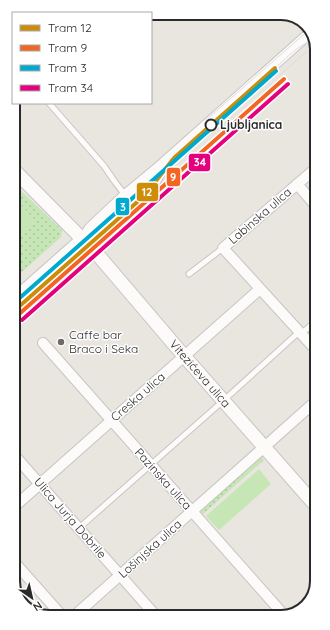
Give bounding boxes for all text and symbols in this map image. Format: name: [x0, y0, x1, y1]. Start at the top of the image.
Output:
legend: [12, 12, 152, 104]
text: Tram 12: [48, 20, 92, 35]
text: Tram 9: [48, 40, 87, 55]
text: Tram 3: [48, 60, 87, 75]
text: Tram 34: [48, 80, 93, 95]
place label: Ljubljanica: [220, 117, 282, 132]
marker: Ljubljanica: [204, 118, 218, 132]
line badge: 34: [188, 153, 211, 172]
text: 34: [194, 155, 207, 169]
line badge: 9: [166, 167, 181, 187]
text: 9: [170, 170, 176, 184]
line badge: 12: [136, 182, 159, 202]
street label: Labinska ulica: [225, 184, 294, 247]
text: 12: [142, 185, 152, 199]
line badge: 3: [115, 197, 130, 216]
text: 3: [120, 200, 126, 214]
place label: Caffe bar Braco i Seka: [69, 327, 138, 356]
marker: Caffe bar Braco i Seka: [56, 337, 66, 347]
street label: Vitezićeva ulica: [167, 337, 234, 410]
street label: Creska ulica: [107, 369, 168, 424]
street label: Pazinska ulica: [132, 445, 195, 513]
street label: Ulica Jurja Dobrile: [31, 474, 110, 561]
street label: Lošinjska ulica: [115, 516, 184, 581]
north arrow: [12, 578, 52, 618]
text: N: [30, 598, 45, 614]

